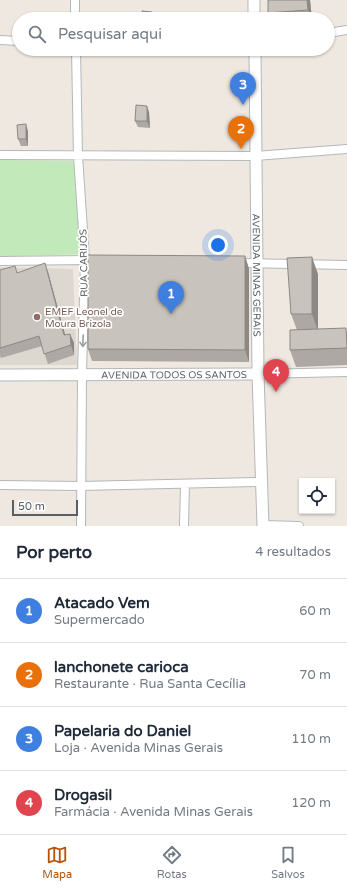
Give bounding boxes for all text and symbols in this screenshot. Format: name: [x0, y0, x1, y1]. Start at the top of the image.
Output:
search box: [12, 12, 335, 56]
icon: search: [26, 23, 48, 45]
text: Pesquisar aqui: [58, 25, 162, 43]
pin: 3: [230, 72, 256, 105]
pin: 2: [228, 116, 254, 149]
street label: AVENIDA MINAS GERAIS: [250, 213, 263, 337]
street label: RUA CARIJÓS: [77, 229, 91, 297]
your location: [208, 235, 228, 255]
pin: 1: [158, 281, 184, 314]
place label: EMEF Leonel de Moura Brizola: [45, 306, 123, 330]
marker: EMEF Leonel de Moura Brizola: [32, 312, 42, 322]
one-way arrow: [79, 334, 86, 347]
pin: 4: [263, 359, 289, 392]
street label: AVENIDA TODOS OS SANTOS: [101, 369, 247, 382]
map controls: [299, 478, 335, 514]
button: locate: [299, 478, 335, 514]
scale bar: [12, 498, 78, 517]
text: 50 m: [18, 500, 45, 513]
text: Por perto: [16, 542, 92, 563]
text: 4 resultados: [255, 544, 331, 560]
text: Atacado Vem: [54, 594, 150, 612]
text: 1: [25, 603, 33, 619]
text: 60 m: [299, 603, 331, 619]
text: Supermercado: [54, 612, 145, 628]
text: lanchonete carioca: [54, 658, 189, 676]
text: 2: [25, 667, 33, 683]
text: 70 m: [299, 667, 331, 683]
text: Restaurante · Rua Santa Cecília: [54, 676, 246, 692]
text: Papelaria do Daniel: [54, 722, 191, 740]
text: 3: [25, 731, 33, 747]
text: 110 m: [291, 731, 331, 747]
text: Loja · Avenida Minas Gerais: [54, 740, 223, 756]
text: Drogasil: [54, 786, 112, 804]
text: 4: [25, 795, 33, 811]
text: 120 m: [291, 795, 331, 811]
text: Farmácia · Avenida Minas Gerais: [54, 804, 253, 820]
tab: Mapa: [42, 844, 72, 881]
tab: Rotas: [157, 844, 187, 881]
tab: Salvos: [271, 844, 305, 881]

